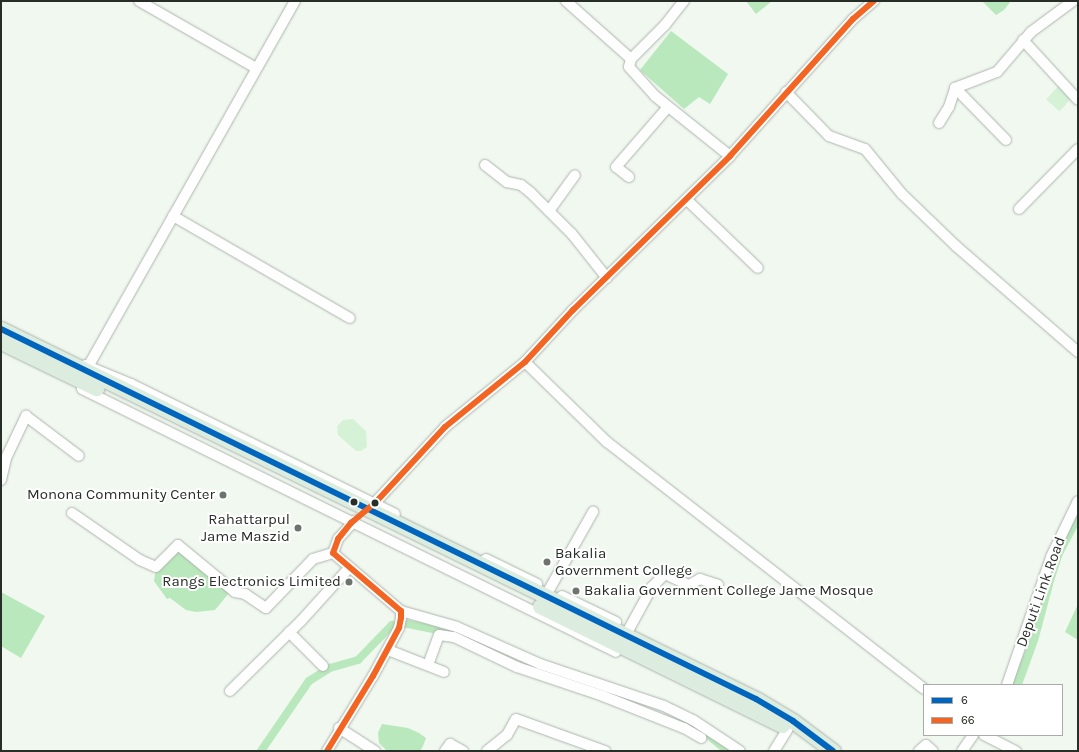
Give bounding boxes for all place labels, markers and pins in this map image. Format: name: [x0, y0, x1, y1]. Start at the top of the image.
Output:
place label: Monona Community Center: [27, 486, 215, 504]
marker: Monona Community Center: [218, 490, 228, 500]
unlabelled marker: [349, 497, 359, 507]
unlabelled marker: [370, 498, 380, 508]
place label: Rahattarpul Jame Maszid: [201, 510, 290, 545]
marker: Rahattarpul Jame Maszid: [293, 523, 303, 533]
place label: Bakalia Government College: [555, 544, 692, 579]
marker: Bakalia Government College: [542, 557, 552, 567]
place label: Rangs Electronics Limited: [162, 573, 341, 591]
marker: Rangs Electronics Limited: [344, 577, 354, 587]
place label: Bakalia Government College Jame Mosque: [584, 582, 874, 600]
marker: Bakalia Government College Jame Mosque: [571, 586, 581, 596]

